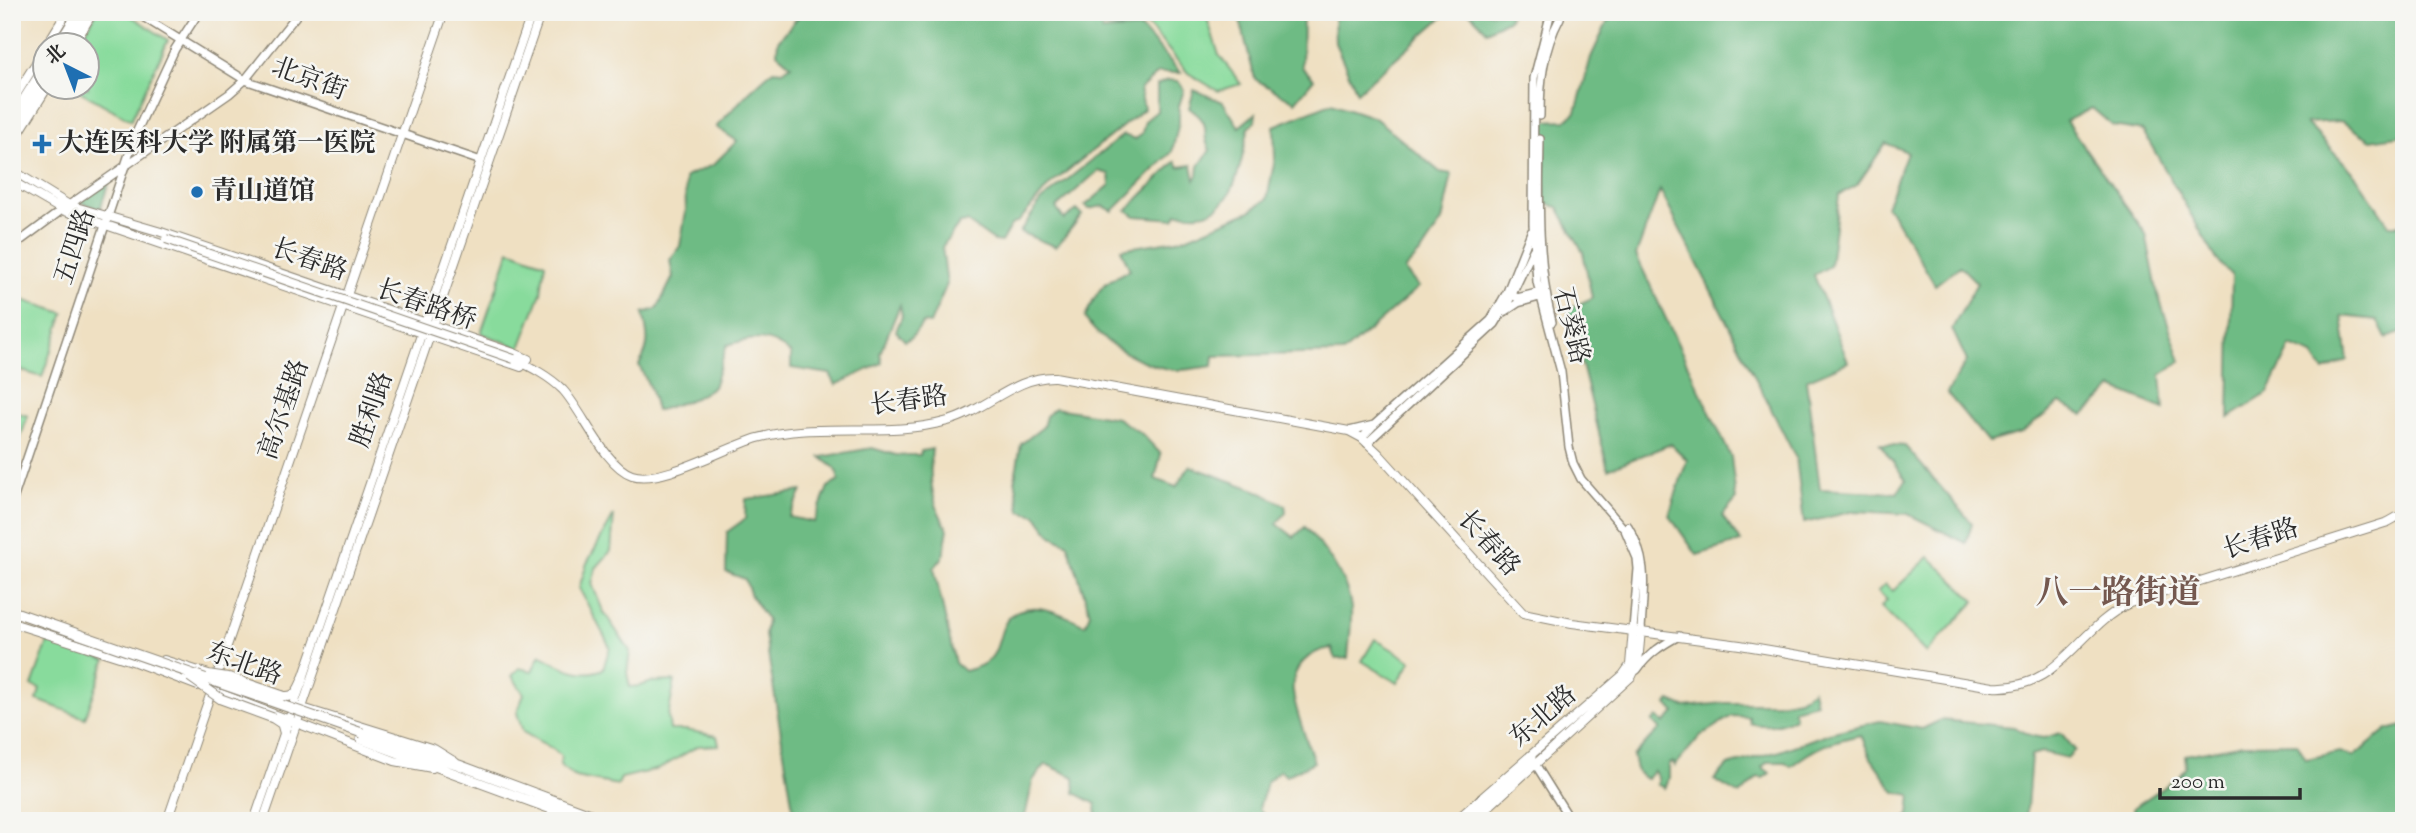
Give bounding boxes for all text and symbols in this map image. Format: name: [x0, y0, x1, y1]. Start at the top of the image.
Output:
north arrow: [32, 32, 102, 102]
text: 北: [40, 39, 72, 72]
street label: 北京街: [266, 49, 352, 111]
place label: 大连医科大学 附属第一医院: [58, 126, 376, 163]
marker: 大连医科大学 附属第一医院: [32, 134, 52, 154]
place label: 青山道馆: [211, 174, 315, 211]
marker: 青山道馆: [189, 184, 205, 200]
street label: 五四路: [46, 204, 106, 290]
street label: 长春路: [266, 231, 352, 291]
street label: 长春路桥: [371, 272, 481, 340]
street label: 石葵路: [1543, 284, 1597, 368]
street label: 高尔基路: [251, 355, 319, 465]
street label: 胜利路: [343, 367, 403, 453]
street label: 长春路: [868, 378, 950, 426]
street label: 长春路: [1448, 503, 1528, 585]
street label: 长春路: [2218, 510, 2304, 570]
district label: 八一路街道: [2036, 571, 2201, 619]
street label: 东北路: [201, 634, 287, 696]
street label: 东北路: [1502, 677, 1586, 757]
scale bar: [2160, 756, 2300, 800]
text: 200 m: [2171, 768, 2225, 798]

